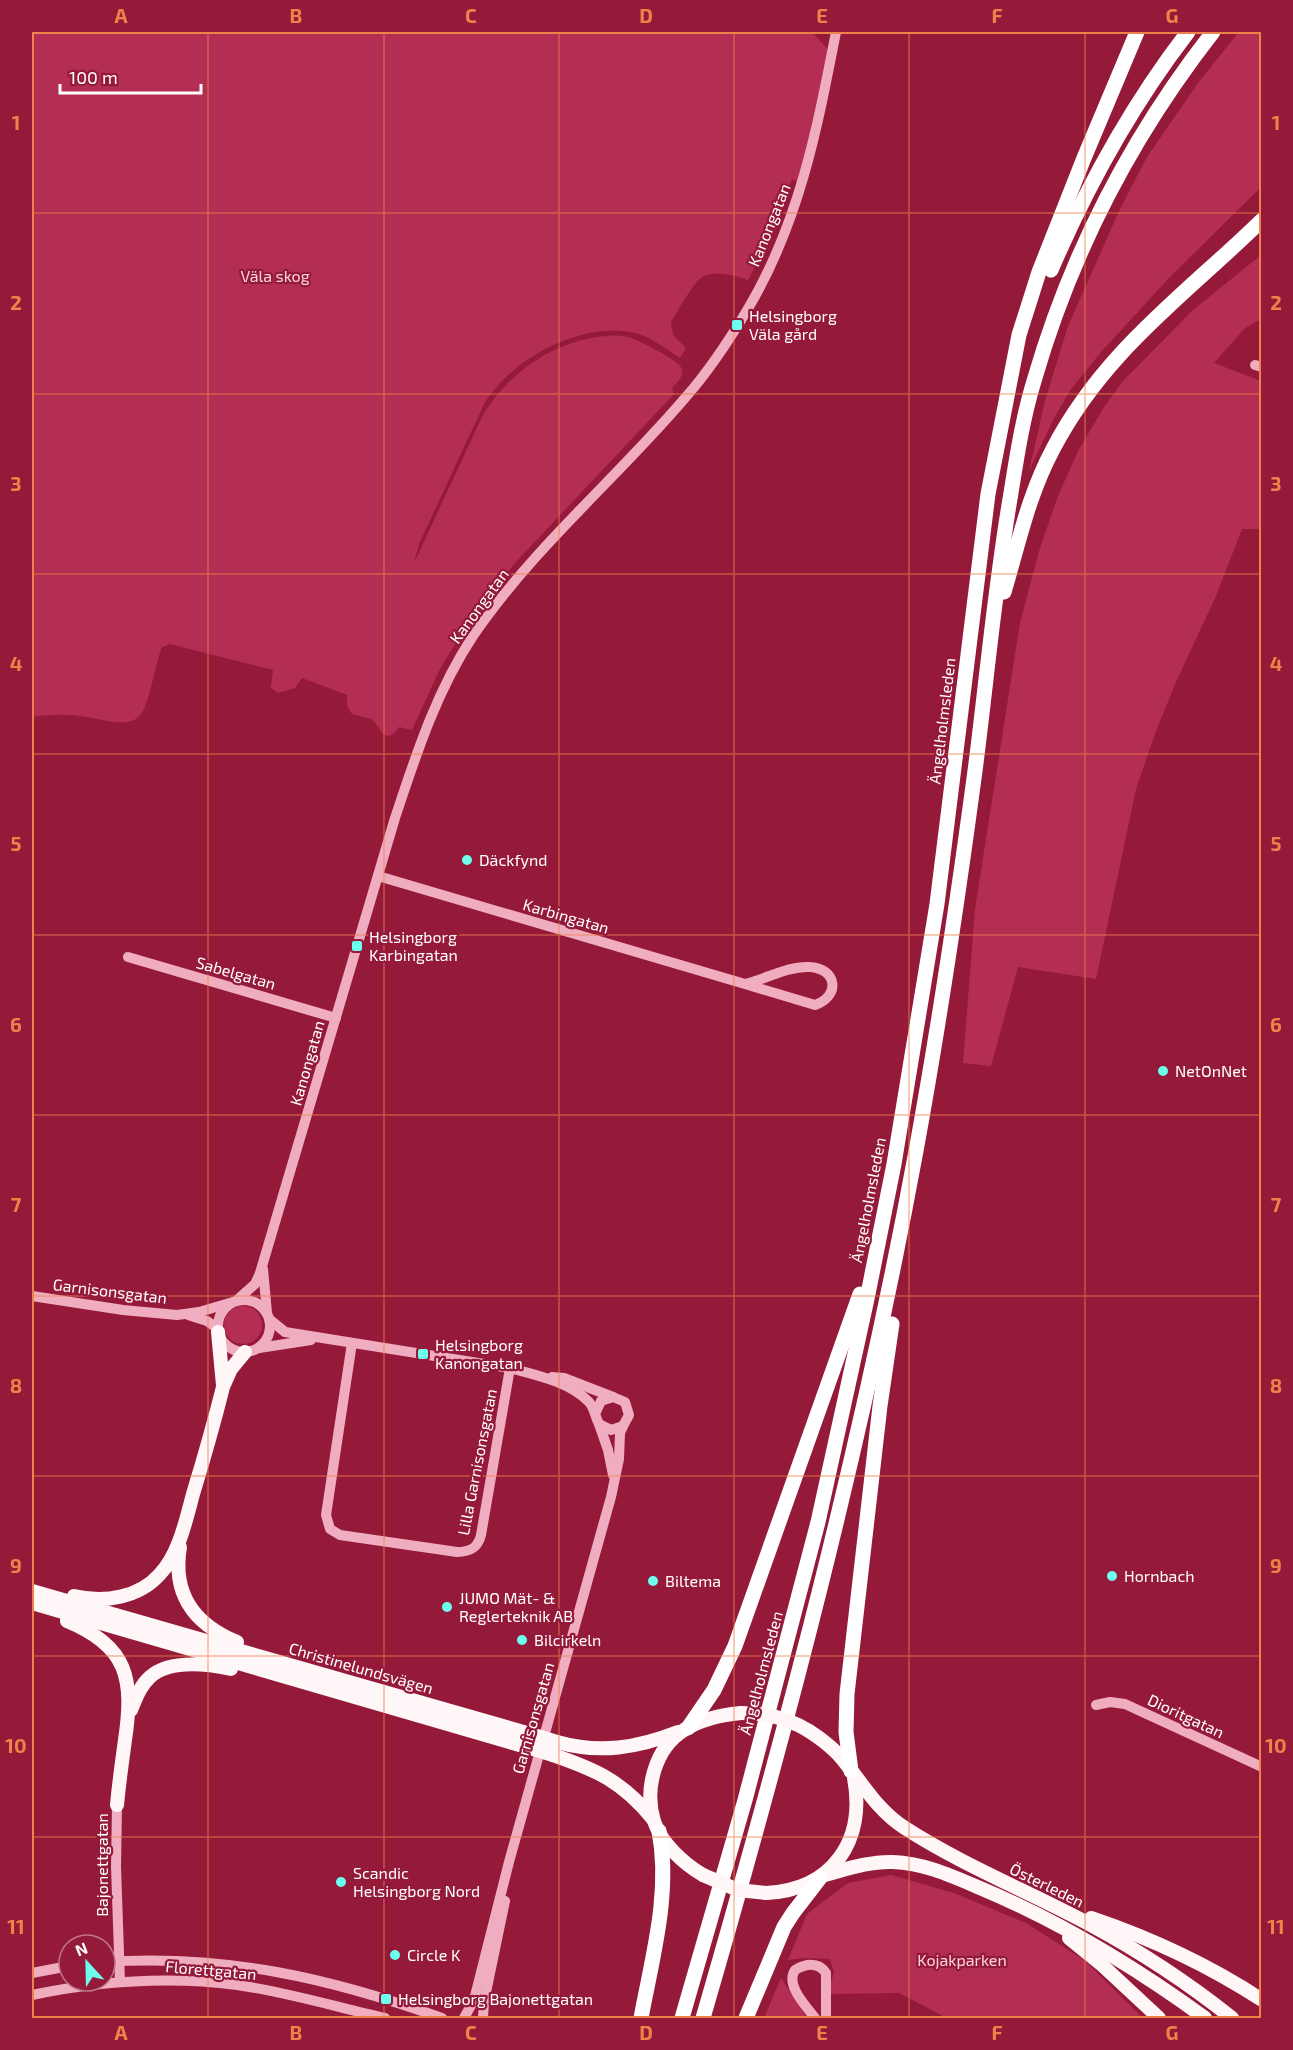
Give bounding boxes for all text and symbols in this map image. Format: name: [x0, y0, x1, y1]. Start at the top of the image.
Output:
text: A: [114, 3, 128, 27]
text: B: [290, 3, 302, 27]
text: C: [465, 3, 477, 27]
text: D: [639, 3, 653, 27]
text: E: [816, 3, 828, 27]
text: F: [991, 3, 1003, 27]
text: G: [1166, 3, 1178, 27]
scale bar: [60, 57, 201, 95]
text: 100 m: [69, 66, 118, 88]
text: 1: [12, 110, 20, 134]
text: 1: [1272, 110, 1280, 134]
street label: Kanongatan: [743, 181, 794, 269]
park label: Väla skog: [240, 266, 310, 285]
text: 2: [10, 290, 22, 314]
text: 2: [1270, 290, 1282, 314]
place label: Helsingborg Väla gård: [749, 306, 837, 343]
marker: Helsingborg Väla gård: [730, 318, 744, 332]
text: 3: [10, 471, 22, 495]
text: 3: [1270, 471, 1282, 495]
street label: Kanongatan: [445, 565, 512, 647]
text: 4: [10, 651, 23, 675]
text: 4: [1270, 651, 1283, 675]
street label: Ängelholmsleden: [924, 657, 959, 785]
text: 5: [10, 831, 22, 855]
text: 5: [1270, 831, 1282, 855]
place label: Däckfynd: [479, 850, 547, 869]
marker: Däckfynd: [460, 853, 474, 867]
street label: Karbingatan: [521, 894, 611, 937]
place label: Helsingborg Karbingatan: [369, 927, 458, 964]
marker: Helsingborg Karbingatan: [350, 939, 364, 953]
street label: Sabelgatan: [194, 952, 278, 993]
text: 6: [10, 1012, 22, 1036]
text: 6: [1270, 1012, 1282, 1036]
street label: Kanongatan: [285, 1018, 328, 1108]
place label: NetOnNet: [1175, 1061, 1247, 1080]
marker: NetOnNet: [1156, 1064, 1170, 1078]
street label: Ängelholmsleden: [846, 1136, 889, 1264]
text: 7: [11, 1192, 22, 1216]
text: 7: [1271, 1192, 1282, 1216]
street label: Garnisonsgatan: [52, 1274, 168, 1307]
place label: Helsingborg Kanongatan: [435, 1335, 523, 1372]
marker: Helsingborg Kanongatan: [416, 1347, 430, 1361]
text: 8: [10, 1373, 22, 1397]
text: 8: [1270, 1373, 1282, 1397]
street label: Lilla Garnisonsgatan: [453, 1387, 500, 1537]
text: 9: [10, 1553, 22, 1577]
text: 9: [1270, 1553, 1282, 1577]
place label: Hornbach: [1124, 1566, 1195, 1585]
marker: Hornbach: [1105, 1569, 1119, 1583]
place label: Biltema: [665, 1571, 721, 1590]
marker: Biltema: [646, 1574, 660, 1588]
place label: JUMO Mät- & Reglerteknik AB: [459, 1588, 573, 1625]
marker: JUMO Mät- & Reglerteknik AB: [440, 1600, 454, 1614]
street label: Ängelholmsleden: [735, 1609, 786, 1737]
place label: Bilcirkeln: [534, 1630, 601, 1649]
marker: Bilcirkeln: [515, 1633, 529, 1647]
street label: Christinelundsvägen: [287, 1638, 435, 1697]
street label: Garnisonsgatan: [508, 1660, 557, 1776]
street label: Dioritgatan: [1145, 1690, 1227, 1741]
text: 10: [5, 1733, 27, 1757]
text: 10: [1265, 1733, 1287, 1757]
street label: Bajonettgatan: [92, 1813, 112, 1917]
street label: Österleden: [1007, 1858, 1087, 1911]
place label: Scandic Helsingborg Nord: [353, 1863, 480, 1900]
marker: Scandic Helsingborg Nord: [334, 1875, 348, 1889]
text: 11: [7, 1914, 25, 1938]
text: 11: [1267, 1914, 1285, 1938]
north arrow: [57, 1933, 117, 1993]
text: N: [72, 1938, 90, 1960]
place label: Circle K: [407, 1945, 461, 1964]
marker: Circle K: [388, 1948, 402, 1962]
park label: Kojakparken: [917, 1950, 1007, 1970]
street label: Florettgatan: [165, 1956, 257, 1983]
place label: Helsingborg Bajonettgatan: [398, 1989, 593, 2009]
marker: Helsingborg Bajonettgatan: [379, 1992, 393, 2006]
text: A: [114, 2020, 128, 2044]
text: B: [290, 2020, 302, 2044]
text: C: [465, 2020, 477, 2044]
text: D: [639, 2020, 653, 2044]
text: E: [816, 2020, 828, 2044]
text: F: [991, 2020, 1003, 2044]
text: G: [1166, 2020, 1178, 2044]

